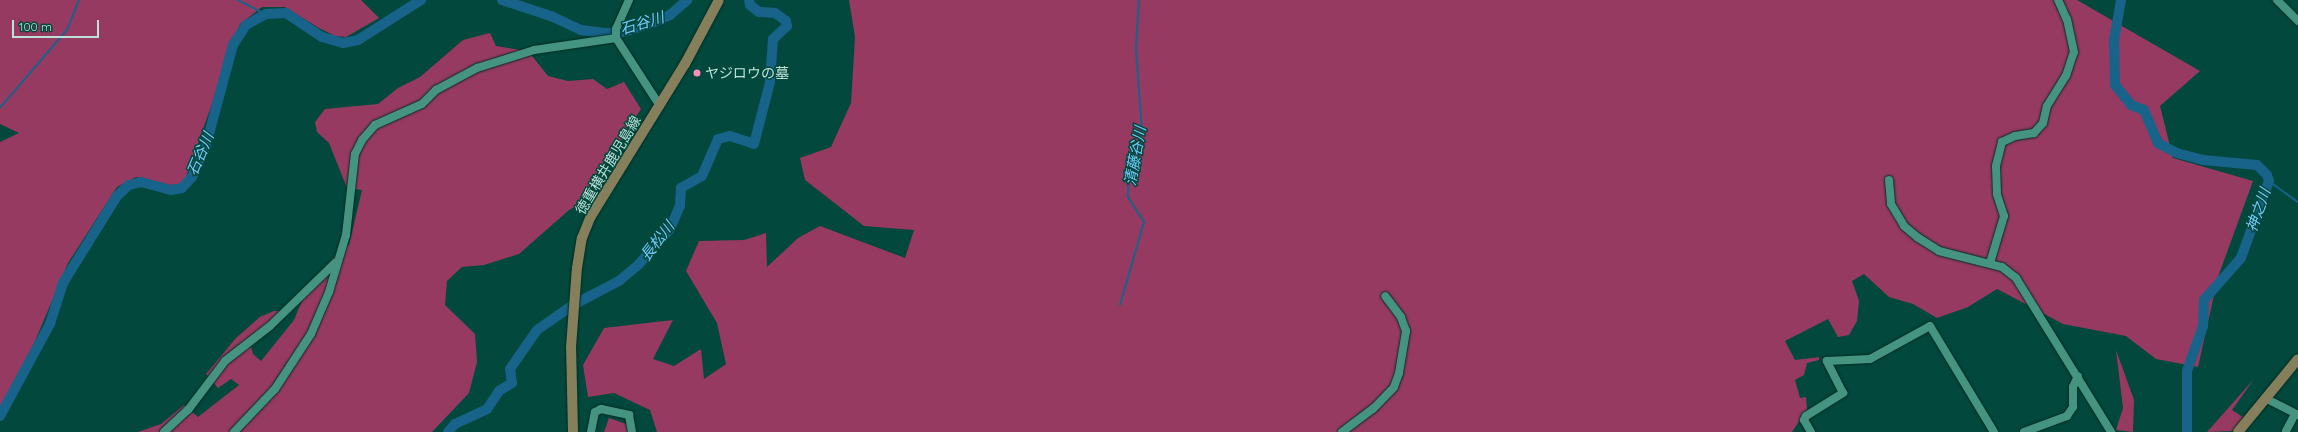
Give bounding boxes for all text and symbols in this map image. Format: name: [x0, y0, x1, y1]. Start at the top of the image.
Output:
water label: 石谷川: [618, 8, 666, 38]
scale bar: [14, 12, 101, 38]
text: 100 m: [19, 19, 52, 34]
place label: ヤジロウの墓: [705, 65, 789, 81]
marker: ヤジロウの墓: [692, 68, 702, 78]
street label: 徳重横井鹿児島線: [572, 113, 644, 217]
water label: 清藤谷川: [1121, 125, 1149, 187]
water label: 石谷川: [183, 130, 217, 178]
water label: 神之川: [2242, 186, 2274, 234]
water label: 長松川: [636, 218, 678, 264]

